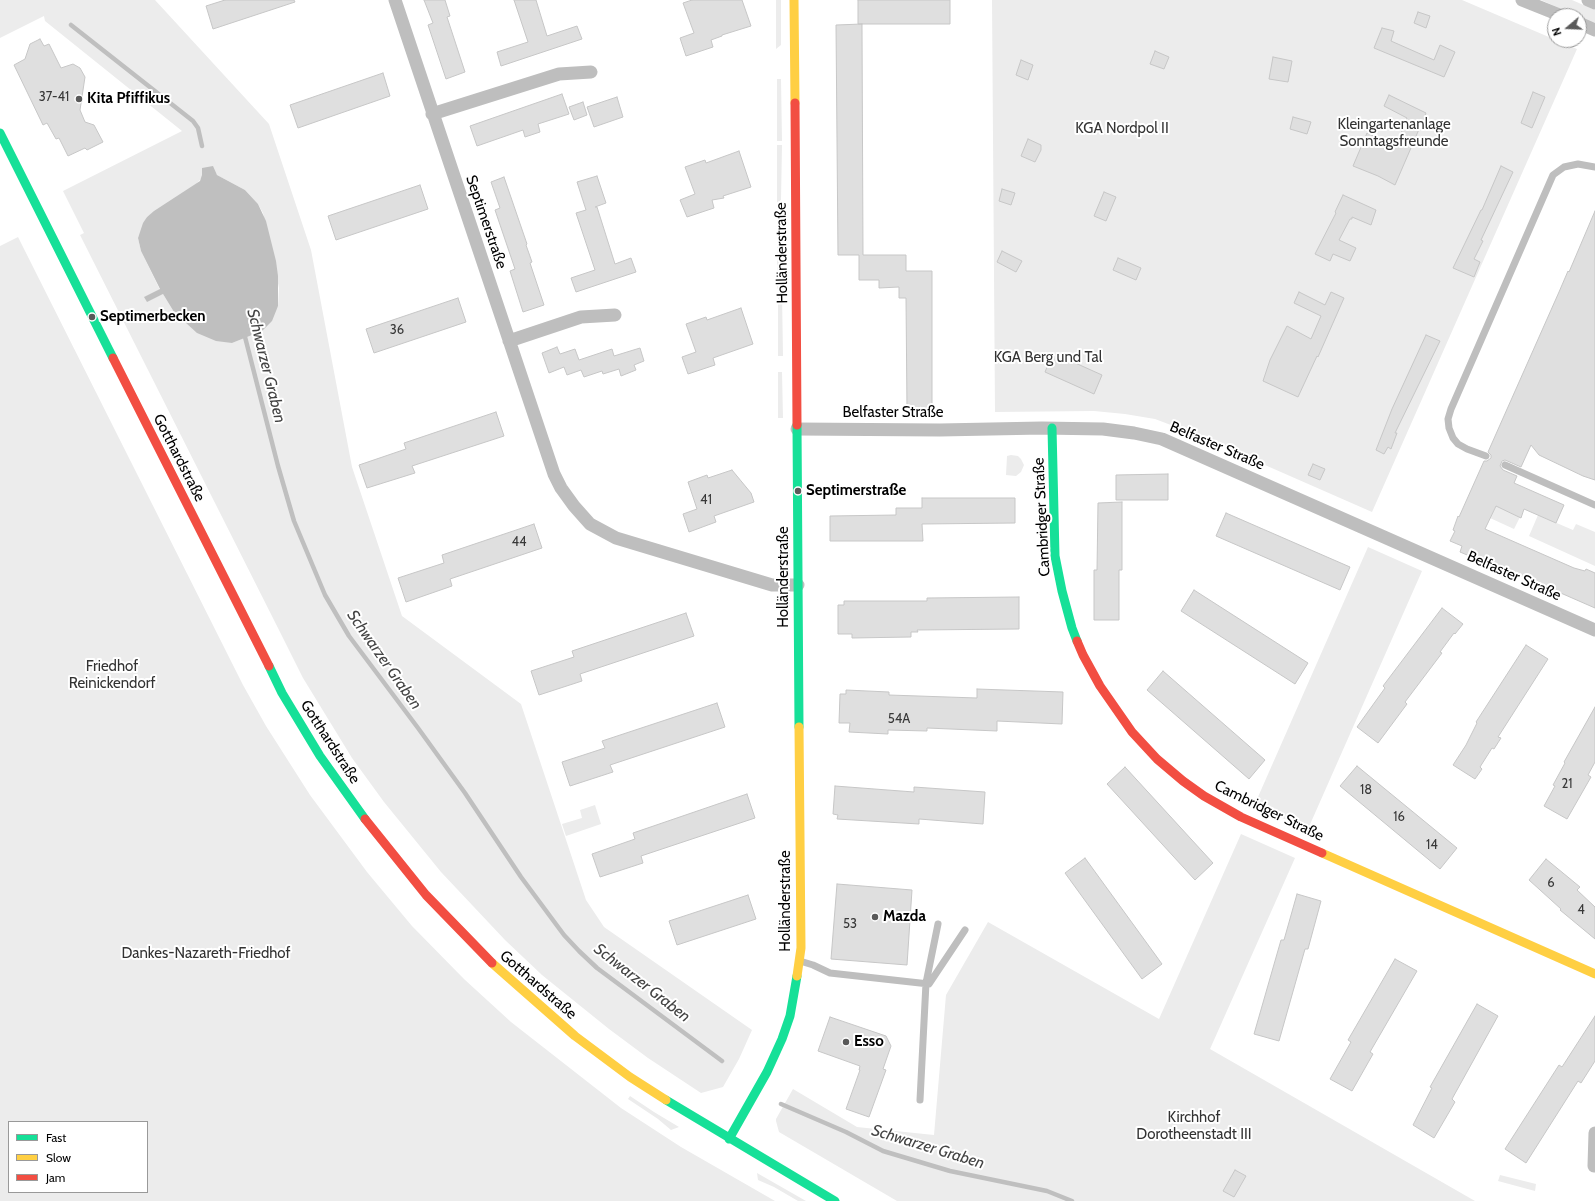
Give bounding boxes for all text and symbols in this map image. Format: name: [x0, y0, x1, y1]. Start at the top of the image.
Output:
north arrow: [1547, 8, 1587, 48]
text: N: [1549, 26, 1564, 38]
house number: 37-41: [39, 89, 69, 105]
place label: Kita Pfiffikus: [87, 90, 170, 108]
marker: Kita Pfiffikus: [74, 94, 84, 104]
park label: Kleingartenanlage Sonntagsfreunde: [1337, 116, 1451, 151]
park label: KGA Nordpol II: [1075, 120, 1169, 138]
street label: Septimerstraße: [462, 173, 510, 271]
street label: Holländerstraße: [772, 202, 792, 304]
water label: Schwarzer Graben: [243, 307, 289, 425]
place label: Septimerbecken: [100, 308, 205, 326]
marker: Septimerbecken: [87, 312, 97, 322]
house number: 36: [390, 322, 404, 338]
park label: KGA Berg und Tal: [994, 349, 1102, 367]
street label: Belfaster Straße: [843, 404, 943, 422]
street label: Gotthardstraße: [149, 411, 209, 505]
street label: Belfaster Straße: [1167, 418, 1267, 474]
street label: Cambridger Straße: [1030, 457, 1054, 577]
place label: Septimerstraße: [806, 482, 906, 500]
marker: Septimerstraße: [793, 486, 803, 496]
house number: 41: [700, 492, 712, 508]
street label: Holländerstraße: [775, 526, 793, 628]
house number: 44: [511, 534, 527, 550]
street label: Belfaster Straße: [1464, 547, 1564, 605]
water label: Schwarzer Graben: [343, 607, 425, 713]
park label: Friedhof Reinickendorf: [69, 658, 155, 693]
street label: Gotthardstraße: [296, 697, 364, 787]
house number: 54A: [888, 711, 910, 727]
house number: 21: [1561, 776, 1573, 792]
street label: Cambridger Straße: [1212, 777, 1326, 845]
house number: 18: [1360, 782, 1372, 798]
house number: 16: [1393, 809, 1405, 825]
house number: 14: [1426, 837, 1438, 853]
street label: Holländerstraße: [777, 850, 795, 952]
house number: 6: [1547, 875, 1555, 891]
house number: 4: [1577, 902, 1585, 918]
place label: Mazda: [883, 908, 926, 926]
marker: Mazda: [870, 912, 880, 922]
house number: 53: [843, 916, 857, 932]
water label: Schwarzer Graben: [590, 939, 694, 1027]
park label: Dankes-Nazareth-Friedhof: [121, 945, 291, 963]
street label: Gotthardstraße: [496, 947, 580, 1023]
place label: Esso: [854, 1033, 884, 1051]
marker: Esso: [841, 1037, 851, 1047]
park label: Kirchhof Dorotheenstadt III: [1136, 1109, 1252, 1144]
legend: [8, 1121, 148, 1193]
water label: Schwarzer Graben: [869, 1121, 987, 1173]
text: Fast: [46, 1130, 66, 1145]
text: Slow: [46, 1150, 71, 1165]
text: Jam: [46, 1170, 65, 1185]

